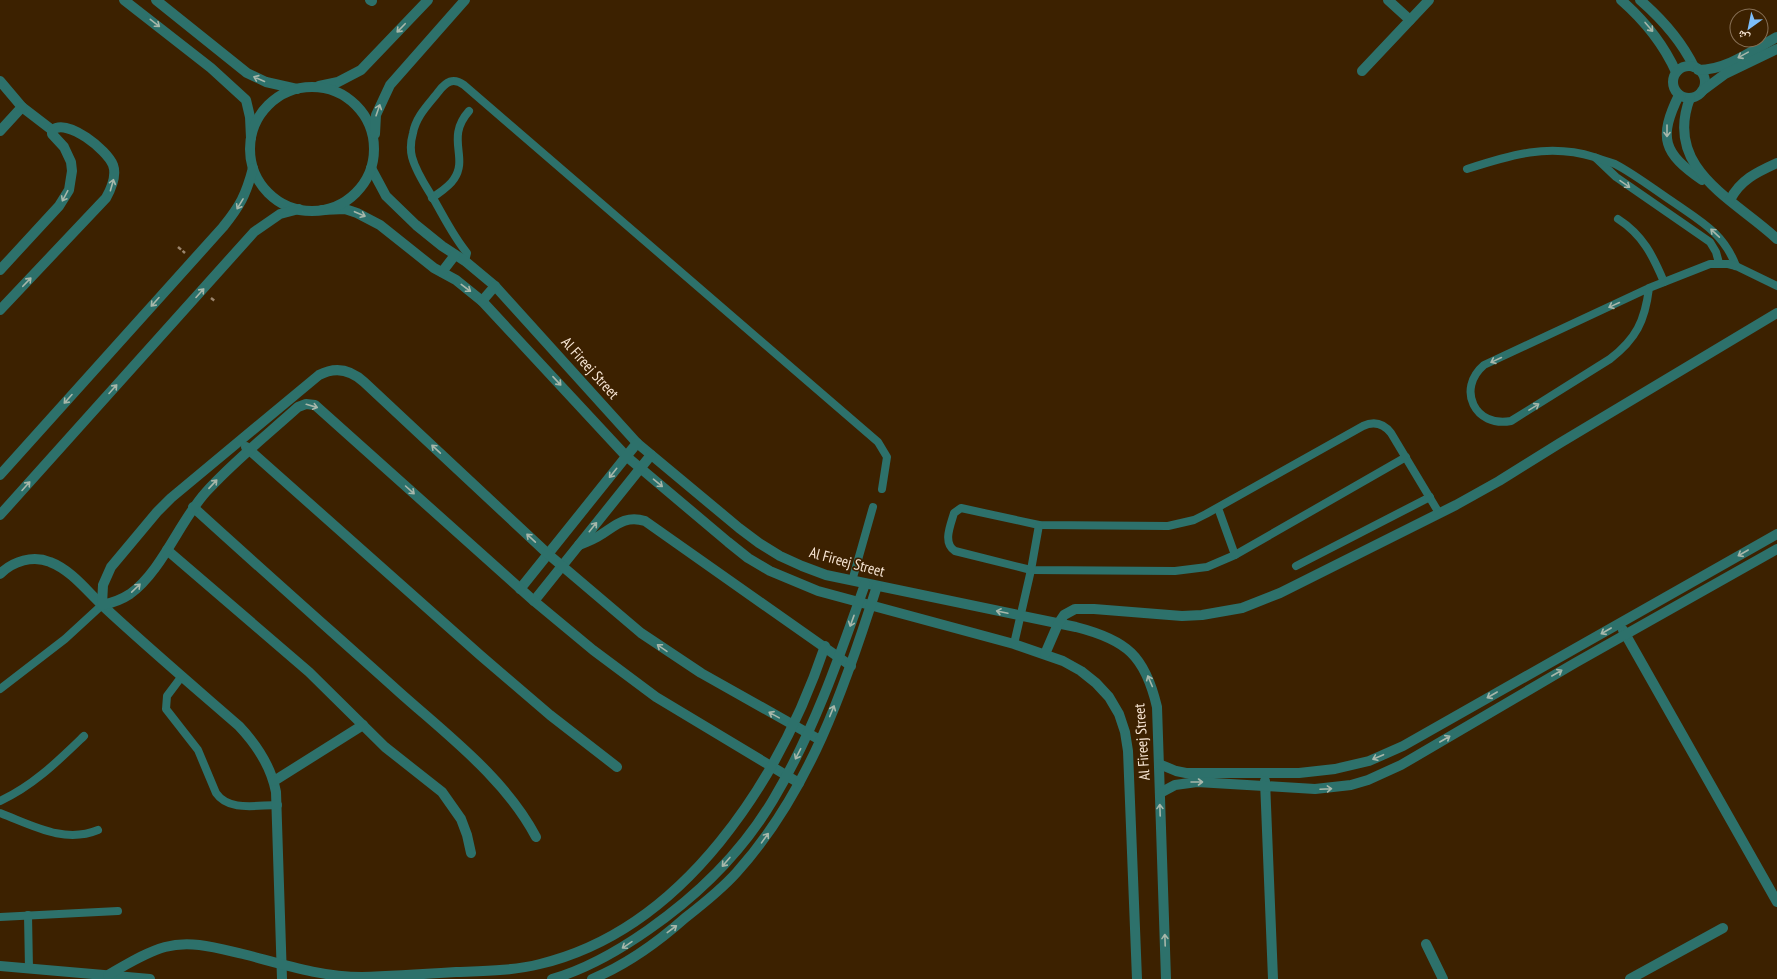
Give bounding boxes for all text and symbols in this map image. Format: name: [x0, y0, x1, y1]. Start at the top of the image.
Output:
north arrow: [1729, 8, 1769, 48]
one-way arrow: [149, 19, 160, 28]
one-way arrow: [1644, 22, 1653, 32]
one-way arrow: [396, 23, 406, 33]
text: ش: [1735, 26, 1753, 45]
one-way arrow: [1737, 52, 1749, 60]
one-way arrow: [253, 75, 265, 82]
one-way arrow: [375, 104, 383, 116]
one-way arrow: [1663, 124, 1671, 137]
one-way arrow: [109, 178, 116, 191]
one-way arrow: [1619, 180, 1630, 188]
one-way arrow: [61, 189, 69, 201]
one-way arrow: [235, 198, 243, 210]
one-way arrow: [354, 211, 366, 219]
one-way arrow: [1710, 229, 1721, 238]
one-way arrow: [22, 277, 32, 287]
one-way arrow: [461, 284, 472, 293]
one-way arrow: [195, 288, 204, 298]
one-way arrow: [150, 297, 159, 307]
one-way arrow: [1608, 302, 1620, 309]
street label: Al Fireej Street: [558, 333, 623, 403]
one-way arrow: [1490, 357, 1502, 364]
one-way arrow: [552, 376, 562, 386]
one-way arrow: [108, 384, 118, 394]
one-way arrow: [63, 394, 73, 404]
one-way arrow: [1529, 402, 1540, 411]
one-way arrow: [306, 403, 319, 410]
one-way arrow: [431, 444, 441, 454]
one-way arrow: [608, 468, 617, 479]
one-way arrow: [209, 479, 218, 489]
one-way arrow: [653, 479, 663, 488]
one-way arrow: [21, 481, 31, 491]
one-way arrow: [405, 485, 415, 494]
one-way arrow: [589, 521, 598, 532]
one-way arrow: [526, 533, 536, 543]
street label: Al Fireej Street: [807, 542, 887, 581]
one-way arrow: [1737, 550, 1749, 558]
one-way arrow: [131, 583, 141, 593]
one-way arrow: [996, 608, 1009, 616]
one-way arrow: [847, 614, 855, 626]
one-way arrow: [1600, 627, 1612, 635]
one-way arrow: [657, 644, 668, 652]
one-way arrow: [1551, 669, 1563, 677]
one-way arrow: [1145, 676, 1153, 688]
one-way arrow: [1487, 691, 1499, 699]
street label: Al Fireej Street: [1129, 703, 1154, 781]
one-way arrow: [829, 706, 837, 718]
one-way arrow: [768, 710, 780, 718]
one-way arrow: [1439, 735, 1450, 743]
one-way arrow: [794, 748, 801, 760]
one-way arrow: [1373, 754, 1385, 761]
one-way arrow: [1190, 778, 1203, 786]
one-way arrow: [1319, 785, 1332, 792]
one-way arrow: [1157, 804, 1164, 817]
one-way arrow: [760, 832, 769, 843]
one-way arrow: [721, 857, 731, 867]
one-way arrow: [667, 925, 678, 933]
one-way arrow: [1161, 934, 1168, 947]
one-way arrow: [621, 941, 632, 949]

